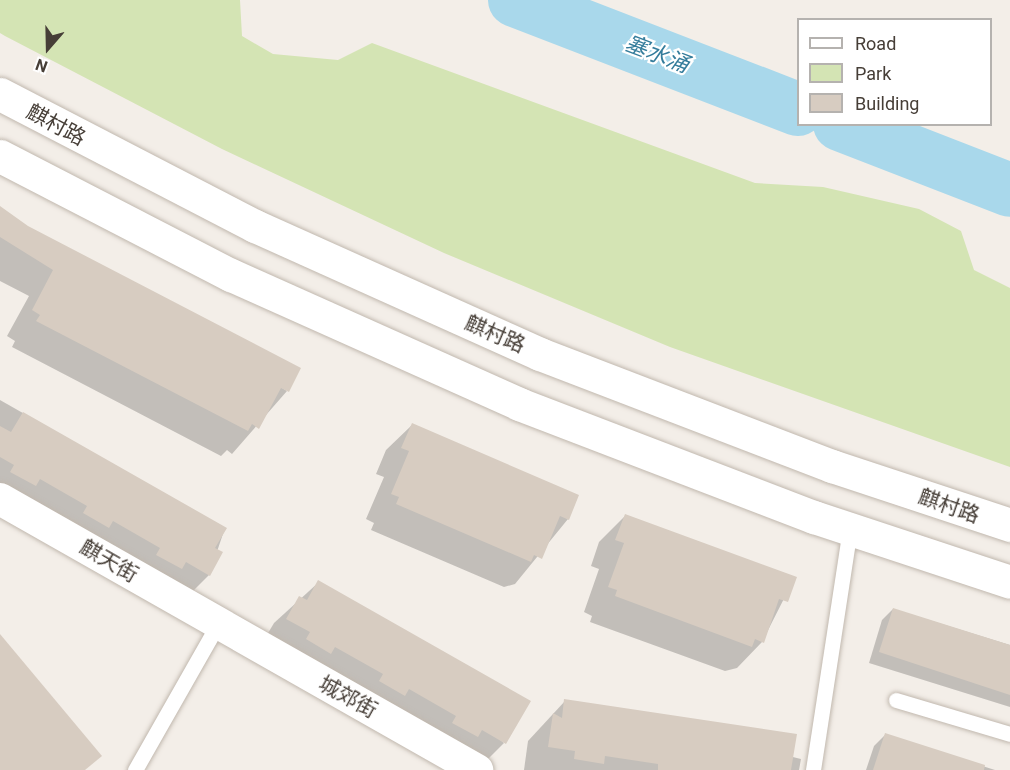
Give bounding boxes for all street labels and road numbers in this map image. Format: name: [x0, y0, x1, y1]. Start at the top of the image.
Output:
street label: 麒村路: [22, 99, 90, 151]
street label: 麒村路: [461, 310, 529, 358]
street label: 麒村路: [915, 484, 983, 528]
street label: 麒天街: [75, 534, 143, 588]
street label: 城郊街: [314, 671, 382, 723]

